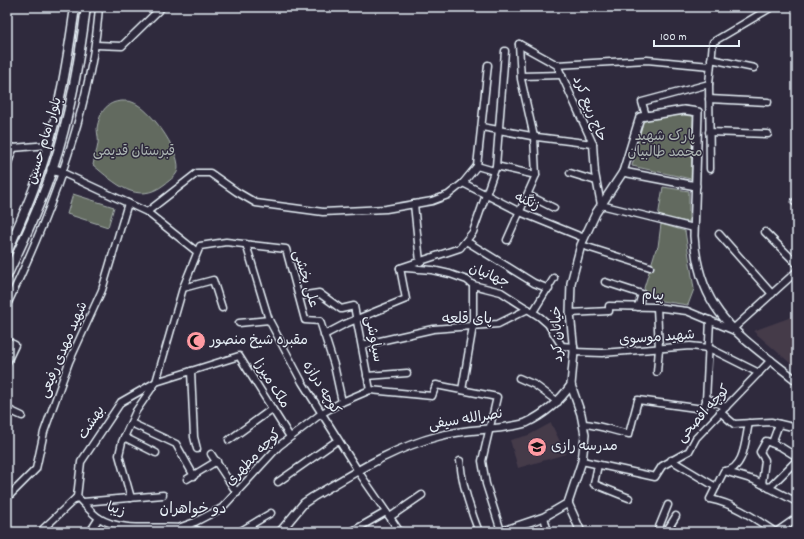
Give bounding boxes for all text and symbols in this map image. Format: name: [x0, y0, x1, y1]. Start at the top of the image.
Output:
scale bar: [654, 22, 739, 48]
text: 100 m: [660, 29, 687, 46]
street label: حاج ربیع کرد: [567, 73, 611, 145]
street label: بلوار امام حسین: [22, 95, 68, 187]
park label: پارک شهید محمد طالبیان: [628, 127, 702, 163]
park label: قبرستان قدیمی: [93, 142, 175, 162]
street label: زنگنه: [511, 188, 543, 216]
street label: علی بخشی: [287, 248, 323, 310]
street label: جهانیان: [466, 259, 512, 293]
street label: پیام: [641, 285, 665, 307]
street label: شهید مهدی رفیعی: [35, 299, 93, 401]
street label: خیابان کرد: [547, 305, 569, 363]
district label: پای قلعه: [442, 309, 492, 331]
street label: سیاوشی: [359, 314, 387, 364]
street label: شهید موسوی: [618, 325, 696, 351]
mosque icon: مقبره شیخ منصور: [185, 330, 207, 352]
place label: مقبره شیخ منصور: [209, 331, 308, 351]
street label: ملک میرزا: [248, 355, 294, 413]
street label: کوچه درازه: [297, 357, 345, 419]
street label: کوچه افصحی: [672, 380, 736, 448]
street label: بهشت: [74, 402, 110, 444]
street label: نصرالله سیفی: [427, 404, 505, 436]
street label: کوچه مطهری: [222, 425, 286, 491]
school or university icon: مدرسه رازی: [526, 436, 548, 458]
place label: مدرسه رازی: [551, 437, 618, 457]
street label: زیبا: [104, 498, 128, 522]
district label: دو خواهران: [160, 499, 226, 521]

